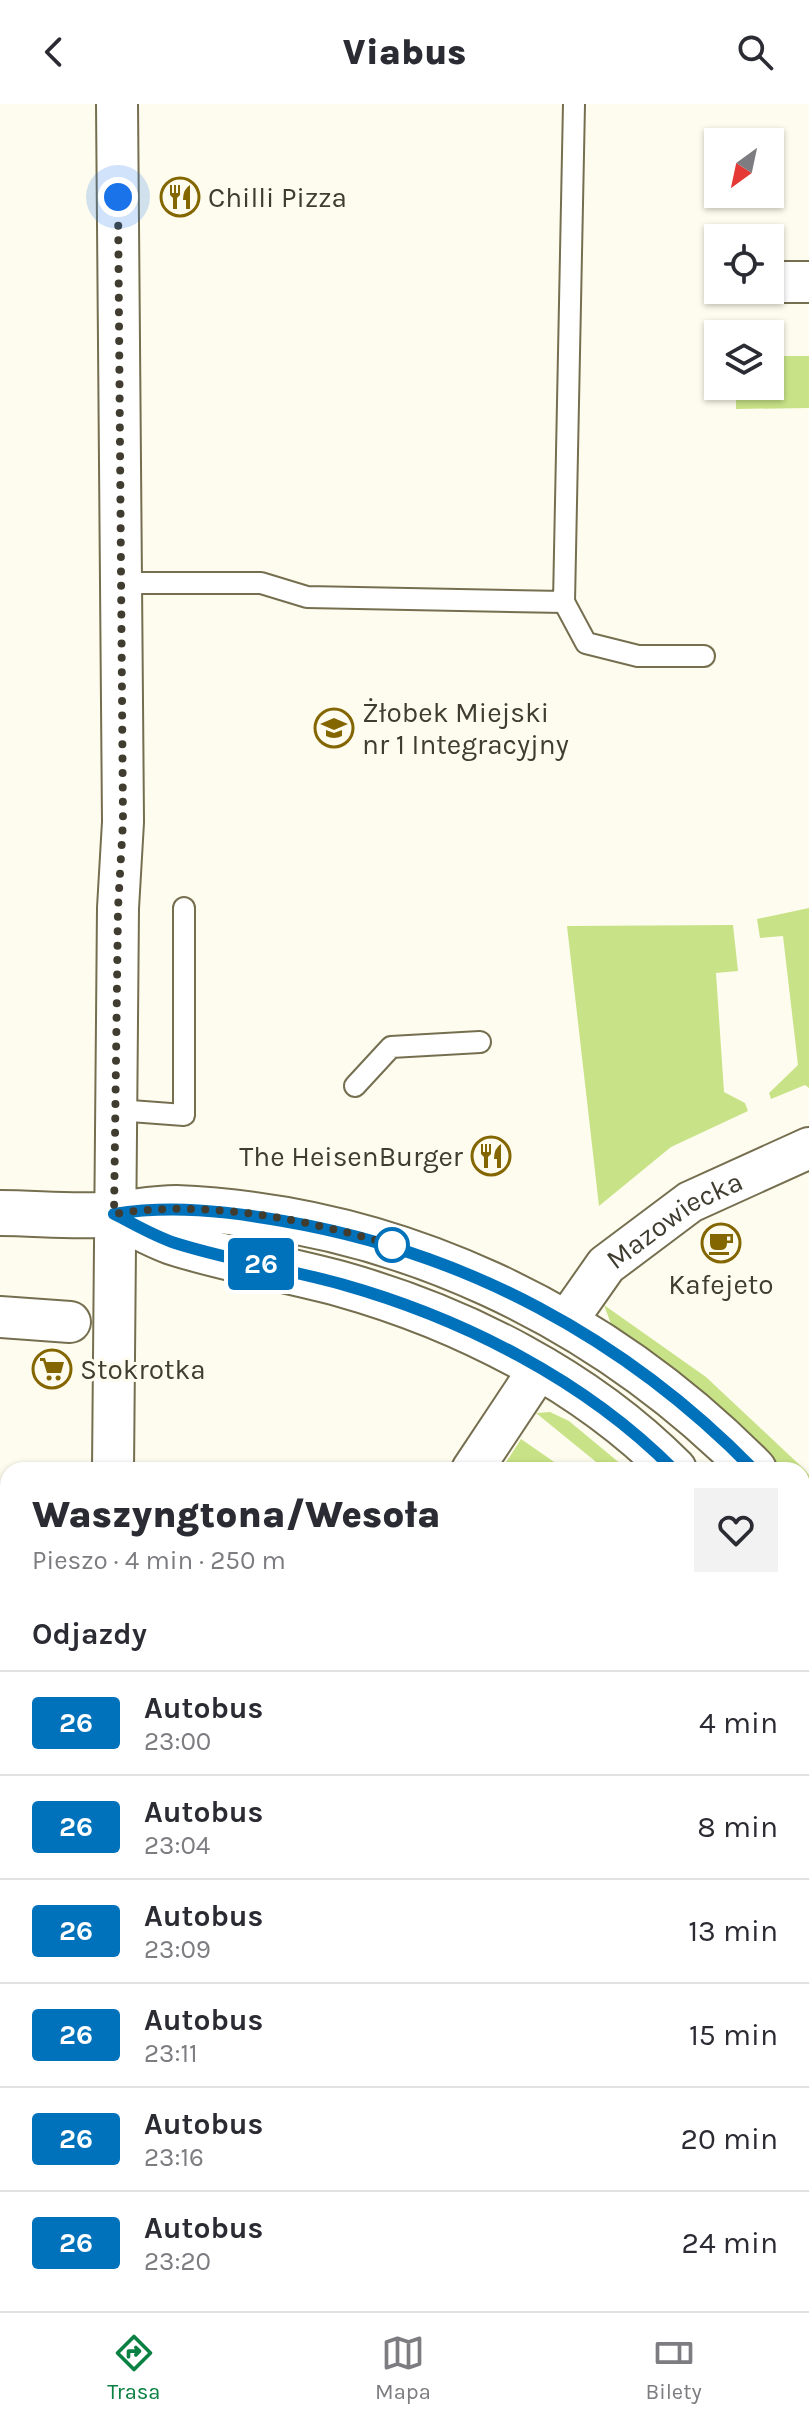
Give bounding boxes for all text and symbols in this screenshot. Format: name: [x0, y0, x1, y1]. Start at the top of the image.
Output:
icon: back: [32, 30, 76, 74]
icon: search: [733, 30, 777, 74]
text: Viabus: [343, 31, 466, 73]
north arrow: [704, 128, 784, 208]
map controls: [704, 128, 784, 400]
restaurant icon: Chilli Pizza: [159, 176, 201, 218]
your location: [98, 177, 138, 217]
place label: Chilli Pizza: [208, 181, 347, 214]
button: locate: [704, 224, 784, 304]
button: layers: [704, 320, 784, 400]
place label: Żłobek Miejski nr 1 Integracyjny: [362, 696, 569, 761]
school or university icon: Żłobek Miejski nr 1 Integracyjny: [313, 707, 355, 749]
restaurant icon: The HeisenBurger: [470, 1135, 512, 1177]
place label: The HeisenBurger: [239, 1140, 464, 1173]
street label: Mazowiecka: [599, 1164, 747, 1276]
cafe icon: Kafejeto: [700, 1222, 742, 1264]
unlabelled marker: [375, 1228, 409, 1262]
line badge: 26: [225, 1238, 297, 1290]
text: 26: [244, 1247, 278, 1280]
place label: Kafejeto: [668, 1268, 774, 1301]
supermarket icon: Stokrotka: [31, 1348, 73, 1390]
place label: Stokrotka: [80, 1353, 206, 1386]
button: heart: [694, 1488, 778, 1572]
text: Waszyngtona/Wesoła: [32, 1492, 441, 1537]
text: Pieszo · 4 min · 250 m: [32, 1545, 286, 1576]
text: Odjazdy: [32, 1616, 147, 1652]
text: Autobus: [144, 1690, 263, 1726]
text: 4 min: [699, 1705, 778, 1741]
text: 26: [59, 1706, 93, 1739]
text: 23:00: [144, 1726, 211, 1757]
text: Autobus: [144, 1794, 263, 1830]
text: 8 min: [697, 1809, 778, 1845]
text: 26: [59, 1810, 93, 1843]
text: 23:04: [144, 1830, 210, 1861]
text: Autobus: [144, 1898, 263, 1934]
text: 13 min: [688, 1913, 778, 1949]
text: 26: [59, 1914, 93, 1947]
text: 23:09: [144, 1934, 211, 1965]
text: Autobus: [144, 2002, 263, 2038]
text: 15 min: [689, 2017, 778, 2053]
text: 26: [59, 2018, 93, 2051]
text: 23:11: [144, 2038, 198, 2069]
text: Autobus: [144, 2106, 263, 2142]
text: 20 min: [681, 2121, 778, 2157]
text: 26: [59, 2122, 93, 2155]
text: 23:16: [144, 2142, 204, 2173]
text: Autobus: [144, 2210, 263, 2246]
text: 24 min: [682, 2225, 778, 2261]
text: 26: [59, 2226, 93, 2259]
text: 23:20: [144, 2246, 211, 2277]
tab: Trasa: [107, 2331, 160, 2405]
tab: Mapa: [375, 2331, 431, 2405]
tab: Bilety: [645, 2331, 702, 2405]

